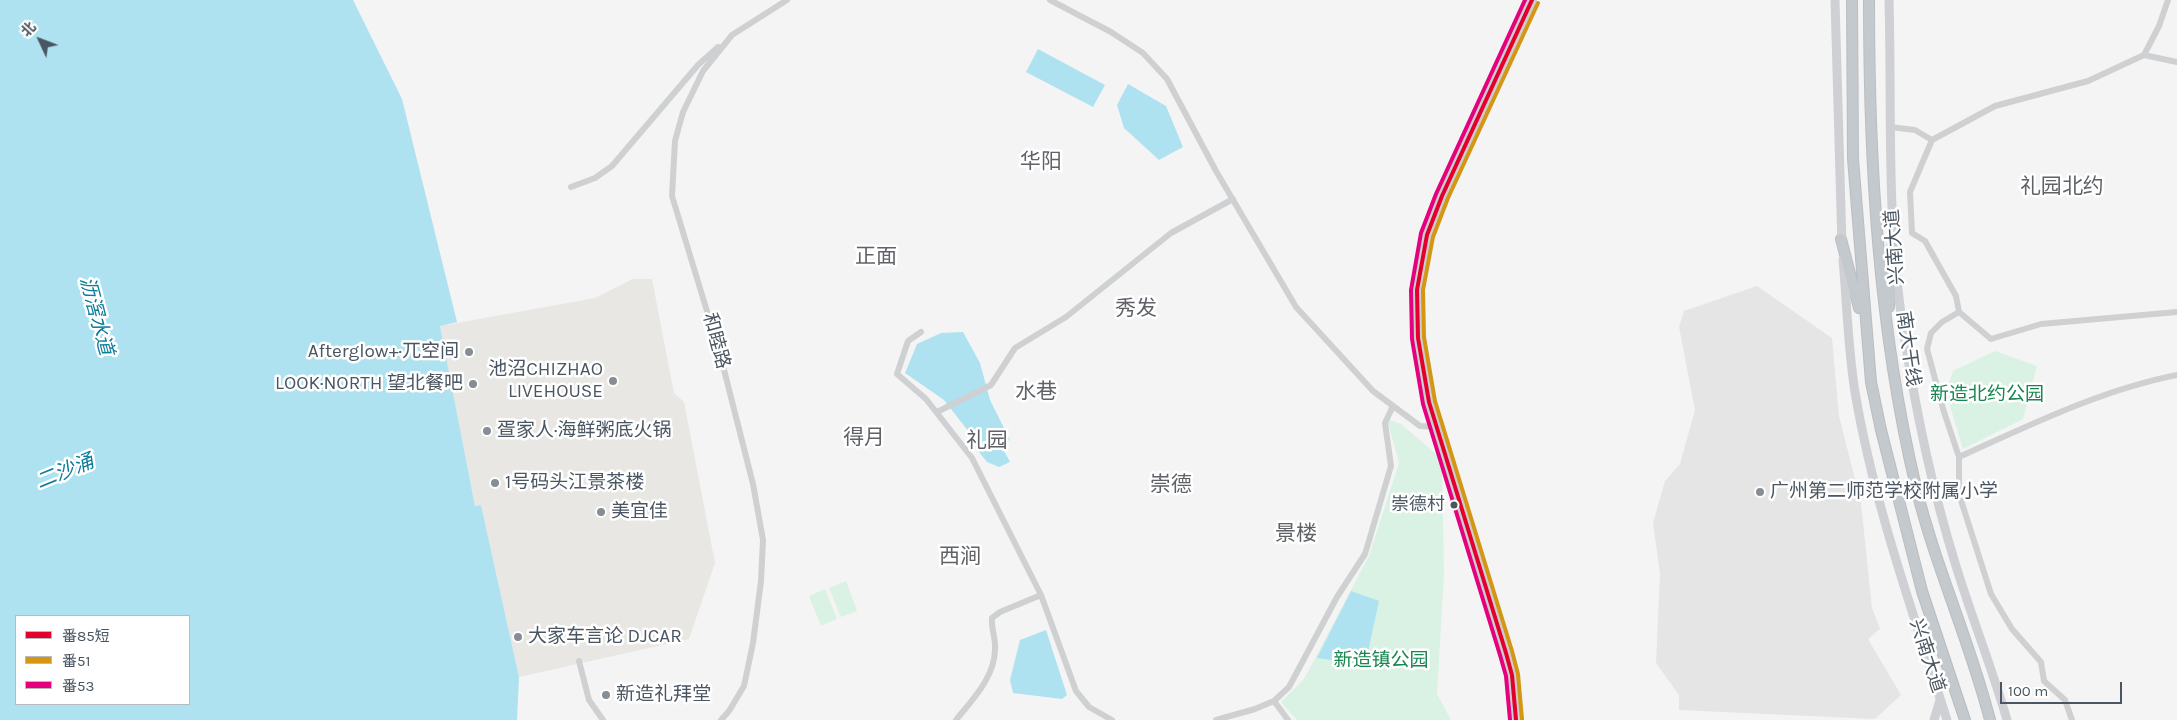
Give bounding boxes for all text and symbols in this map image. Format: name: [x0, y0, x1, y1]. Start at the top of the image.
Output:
north arrow: [15, 15, 65, 65]
text: 北: [18, 19, 40, 40]
district label: 华阳: [1020, 149, 1062, 175]
district label: 礼园北约: [2020, 174, 2104, 200]
street label: 兴南大道: [1881, 208, 1909, 286]
district label: 正面: [855, 244, 897, 270]
water label: 沥滘水道: [74, 274, 118, 358]
district label: 秀发: [1115, 296, 1157, 322]
street label: 南大干线: [1891, 310, 1925, 388]
street label: 和睦路: [698, 311, 734, 371]
place label: Afterglow+·兀空间: [308, 341, 459, 363]
marker: Afterglow+·兀空间: [463, 346, 475, 358]
place label: 池沼CHIZHAO LIVEHOUSE: [488, 359, 603, 403]
place label: LOOK·NORTH 望北餐吧: [275, 373, 463, 395]
marker: 池沼CHIZHAO LIVEHOUSE: [607, 375, 619, 387]
marker: LOOK·NORTH 望北餐吧: [467, 378, 479, 390]
district label: 水巷: [1015, 379, 1057, 405]
park label: 新造北约公园: [1930, 384, 2044, 406]
place label: 疍家人·海鲜粥底火锅: [497, 420, 671, 442]
marker: 疍家人·海鲜粥底火锅: [481, 425, 493, 437]
district label: 得月: [843, 425, 885, 451]
district label: 礼园: [966, 428, 1008, 454]
water label: 二沙涌: [33, 450, 97, 494]
place label: 1号码头江景茶楼: [505, 472, 644, 494]
district label: 崇德: [1150, 472, 1192, 498]
marker: 1号码头江景茶楼: [489, 477, 501, 489]
place label: 广州第二师范学校附属小学: [1770, 481, 1998, 503]
marker: 广州第二师范学校附属小学: [1754, 486, 1766, 498]
place label: 崇德村: [1391, 494, 1445, 516]
marker: 崇德村: [1449, 500, 1459, 510]
place label: 美宜佳: [611, 501, 668, 523]
marker: 美宜佳: [595, 506, 607, 518]
district label: 景楼: [1275, 521, 1317, 547]
district label: 西涧: [939, 544, 981, 570]
legend: [15, 615, 190, 705]
street label: 兴南大道: [1904, 616, 1950, 696]
place label: 大家车言论 DJCAR: [528, 626, 682, 648]
text: 番85短: [62, 627, 110, 645]
marker: 大家车言论 DJCAR: [512, 631, 524, 643]
park label: 新造镇公园: [1334, 650, 1428, 672]
text: 番51: [62, 652, 90, 670]
scale bar: [2002, 672, 2124, 704]
text: 番53: [62, 677, 94, 695]
text: 100 m: [2008, 682, 2048, 700]
place label: 新造礼拜堂: [616, 684, 711, 706]
marker: 新造礼拜堂: [600, 689, 612, 701]

